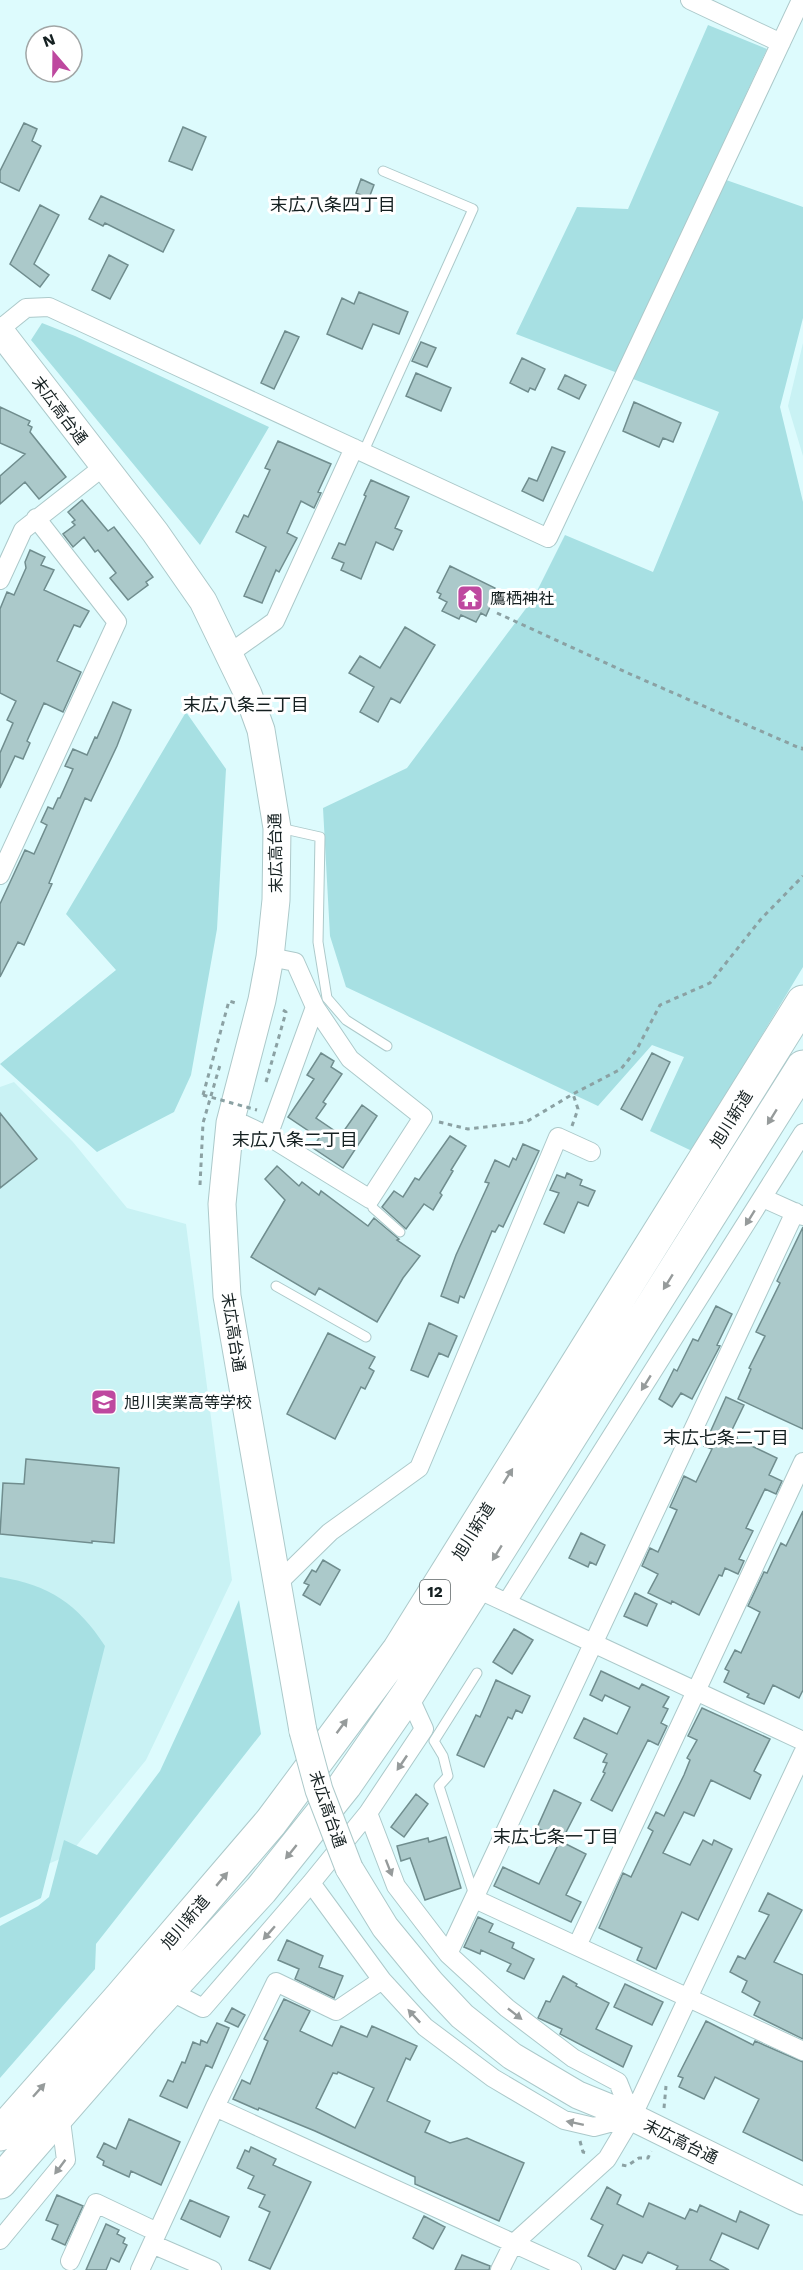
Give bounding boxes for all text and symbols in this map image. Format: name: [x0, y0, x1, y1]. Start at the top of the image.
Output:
north arrow: [24, 24, 84, 84]
text: N: [40, 29, 58, 51]
district label: 末広八条四丁目: [270, 194, 396, 215]
street label: 末広高台通: [28, 373, 91, 448]
temple icon: 鷹栖神社: [455, 583, 485, 613]
place label: 鷹栖神社: [490, 589, 554, 608]
district label: 末広八条三丁目: [183, 694, 309, 715]
street label: 末広高台通: [265, 813, 286, 893]
street label: 旭川新道: [706, 1087, 756, 1151]
one-way arrow: [766, 1109, 777, 1125]
district label: 末広八条二丁目: [232, 1129, 358, 1150]
one-way arrow: [744, 1210, 755, 1227]
one-way arrow: [662, 1273, 673, 1290]
street label: 末広高台通: [218, 1291, 249, 1373]
one-way arrow: [640, 1375, 651, 1391]
school or university icon: 旭川実業高等学校: [89, 1387, 119, 1417]
place label: 旭川実業高等学校: [124, 1393, 252, 1412]
district label: 末広七条二丁目: [663, 1427, 789, 1448]
one-way arrow: [502, 1468, 513, 1484]
street label: 旭川新道: [448, 1499, 498, 1563]
one-way arrow: [491, 1545, 502, 1561]
road number: 12: [420, 1580, 450, 1604]
one-way arrow: [336, 1718, 348, 1734]
one-way arrow: [397, 1755, 408, 1771]
street label: 末広高台通: [306, 1768, 350, 1850]
district label: 末広七条一丁目: [493, 1826, 619, 1847]
one-way arrow: [285, 1844, 298, 1860]
one-way arrow: [385, 1859, 394, 1877]
one-way arrow: [215, 1871, 228, 1887]
street label: 旭川新道: [158, 1892, 213, 1953]
one-way arrow: [263, 1925, 276, 1940]
one-way arrow: [407, 2008, 421, 2023]
one-way arrow: [507, 2008, 523, 2020]
one-way arrow: [32, 2083, 45, 2098]
street label: 末広高台通: [641, 2115, 721, 2168]
one-way arrow: [566, 2117, 585, 2127]
one-way arrow: [54, 2159, 66, 2174]

